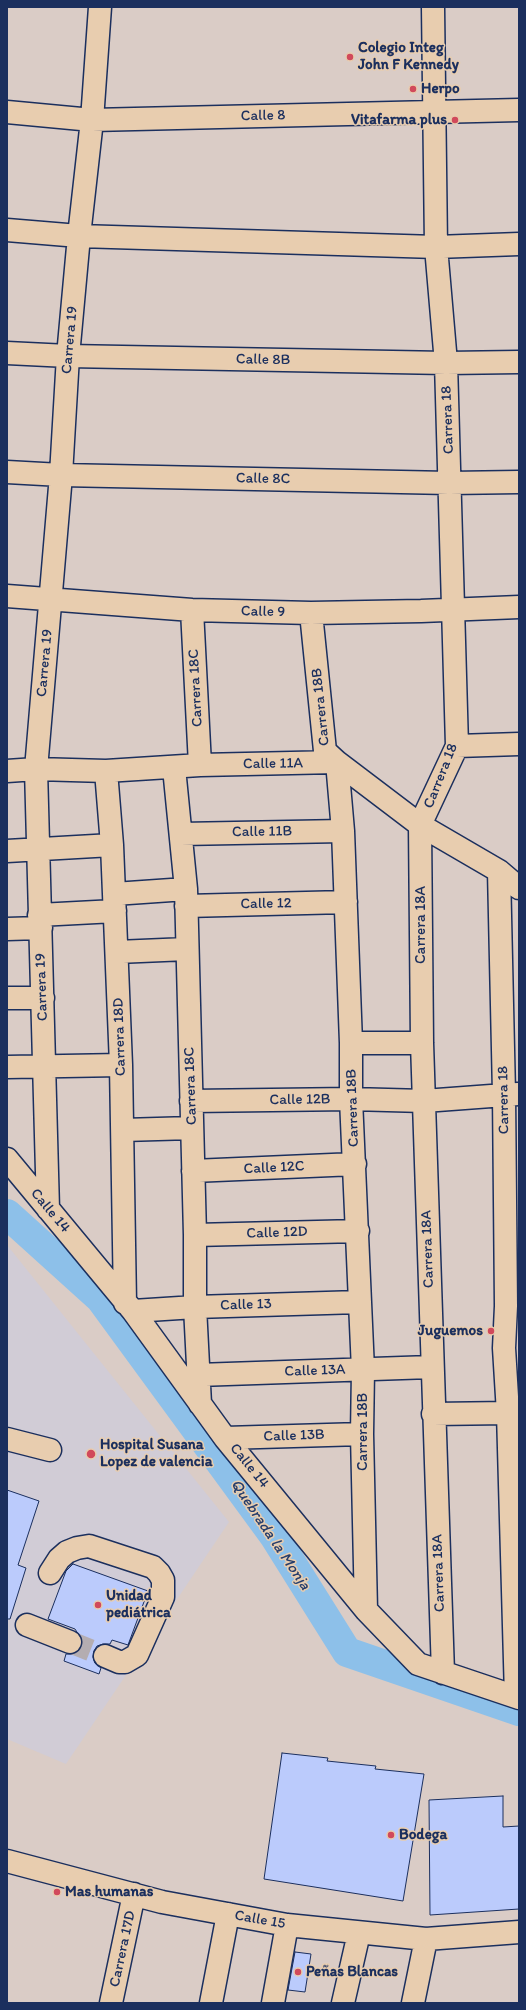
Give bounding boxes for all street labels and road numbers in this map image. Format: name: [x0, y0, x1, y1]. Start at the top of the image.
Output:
street label: Calle 8: [241, 107, 285, 125]
street label: Carrera 19: [58, 305, 82, 375]
street label: Calle 8B: [236, 351, 290, 369]
street label: Carrera 18: [438, 385, 458, 455]
street label: Calle 8C: [236, 470, 290, 488]
street label: Calle 9: [241, 603, 285, 621]
street label: Carrera 19: [33, 628, 57, 698]
street label: Carrera 18C: [185, 649, 207, 727]
street label: Carrera 18B: [308, 667, 334, 747]
street label: Carrera 18: [420, 741, 462, 811]
street label: Calle 11A: [243, 754, 303, 774]
street label: Calle 11B: [232, 822, 292, 842]
street label: Carrera 18A: [412, 886, 430, 964]
street label: Calle 12: [240, 895, 292, 913]
street label: Carrera 19: [32, 953, 52, 1021]
street label: Carrera 18D: [110, 997, 130, 1077]
street label: Carrera 18C: [181, 1047, 201, 1125]
street label: Carrera 18: [494, 1066, 514, 1134]
street label: Carrera 18B: [343, 1069, 363, 1147]
street label: Calle 12B: [269, 1090, 331, 1110]
street label: Calle 12C: [243, 1157, 305, 1179]
street label: Calle 14: [26, 1185, 74, 1237]
street label: Carrera 18A: [418, 1210, 438, 1288]
street label: Calle 12D: [246, 1223, 308, 1243]
street label: Calle 13: [220, 1295, 272, 1315]
street label: Calle 13A: [284, 1361, 346, 1381]
street label: Carrera 18B: [354, 1393, 372, 1471]
street label: Calle 13B: [263, 1426, 325, 1446]
street label: Calle 14: [226, 1440, 272, 1492]
street label: Carrera 18A: [429, 1534, 449, 1612]
street label: Calle 15: [233, 1907, 287, 1933]
street label: Carrera 17D: [106, 1909, 140, 1989]

